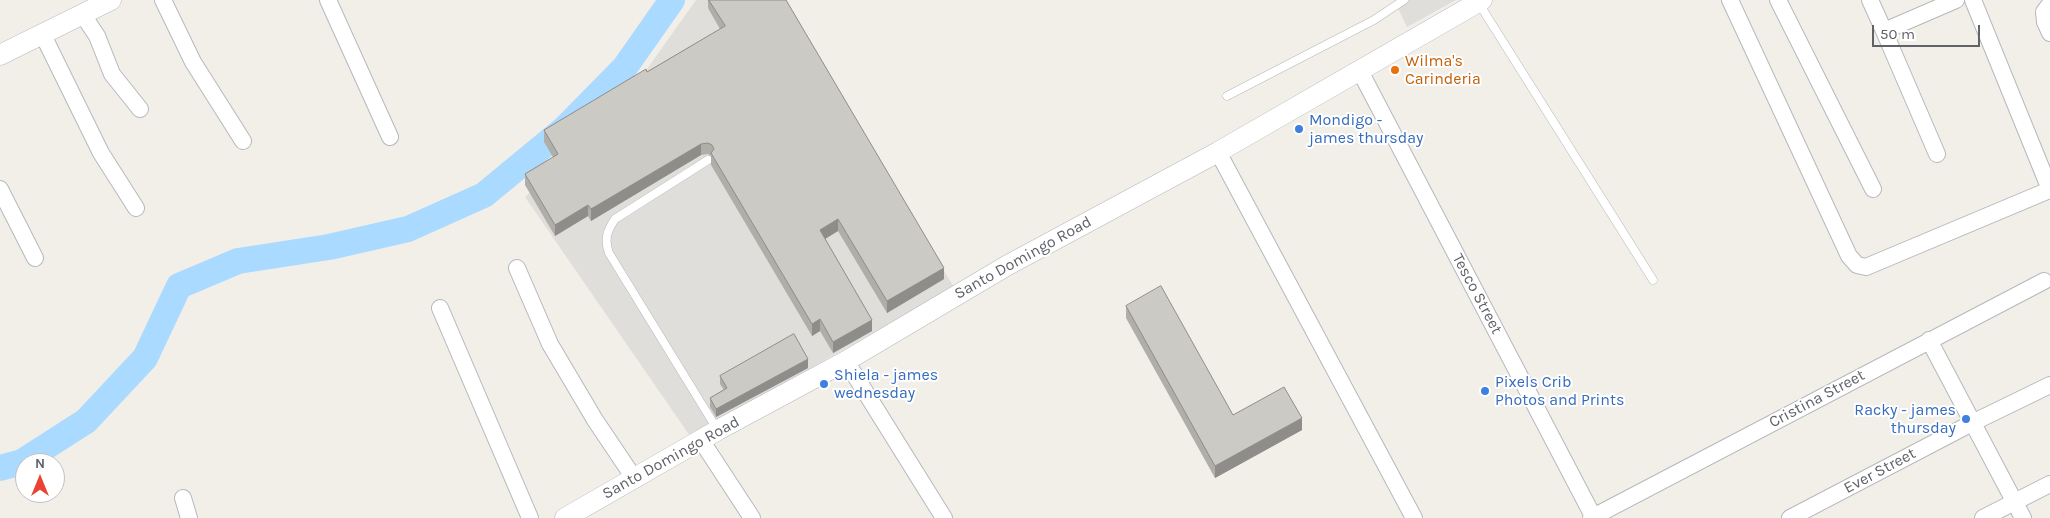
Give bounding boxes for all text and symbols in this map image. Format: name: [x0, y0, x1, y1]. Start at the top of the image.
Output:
scale bar: [1875, 15, 1982, 47]
text: 50 m: [1880, 25, 1915, 43]
place label: Wilma's Carinderia: [1405, 51, 1481, 89]
marker: Wilma's Carinderia: [1389, 64, 1401, 76]
place label: Mondigo - james thursday: [1309, 110, 1424, 148]
marker: Mondigo - james thursday: [1293, 123, 1305, 135]
street label: Santo Domingo Road: [951, 212, 1095, 304]
street label: Tesco Street: [1448, 251, 1506, 337]
place label: Shiela - james wednesday: [834, 365, 938, 403]
street label: Cristina Street: [1766, 366, 1868, 432]
place label: Pixels Crib Photos and Prints: [1495, 372, 1624, 410]
marker: Shiela - james wednesday: [818, 378, 830, 390]
marker: Pixels Crib Photos and Prints: [1479, 385, 1491, 397]
place label: Racky - james thursday: [1854, 400, 1956, 438]
street label: Santo Domingo Road: [599, 412, 743, 504]
marker: Racky - james thursday: [1960, 413, 1972, 425]
street label: Ever Street: [1841, 444, 1919, 498]
north arrow: [15, 453, 65, 503]
text: N: [35, 455, 45, 472]

